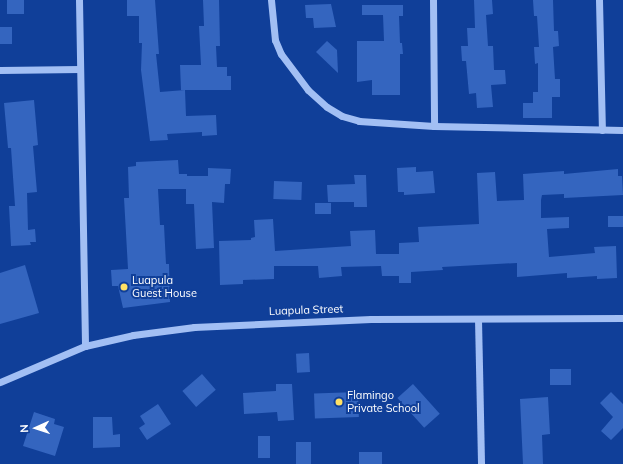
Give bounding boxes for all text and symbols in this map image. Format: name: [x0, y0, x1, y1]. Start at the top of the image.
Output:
place label: Luapula Guest House: [132, 274, 197, 300]
marker: Luapula Guest House: [119, 282, 129, 292]
street label: Luapula Street: [269, 302, 343, 318]
place label: Flamingo Private School: [347, 389, 420, 415]
marker: Flamingo Private School: [334, 397, 344, 407]
north arrow: [16, 408, 56, 448]
text: N: [17, 424, 31, 433]

